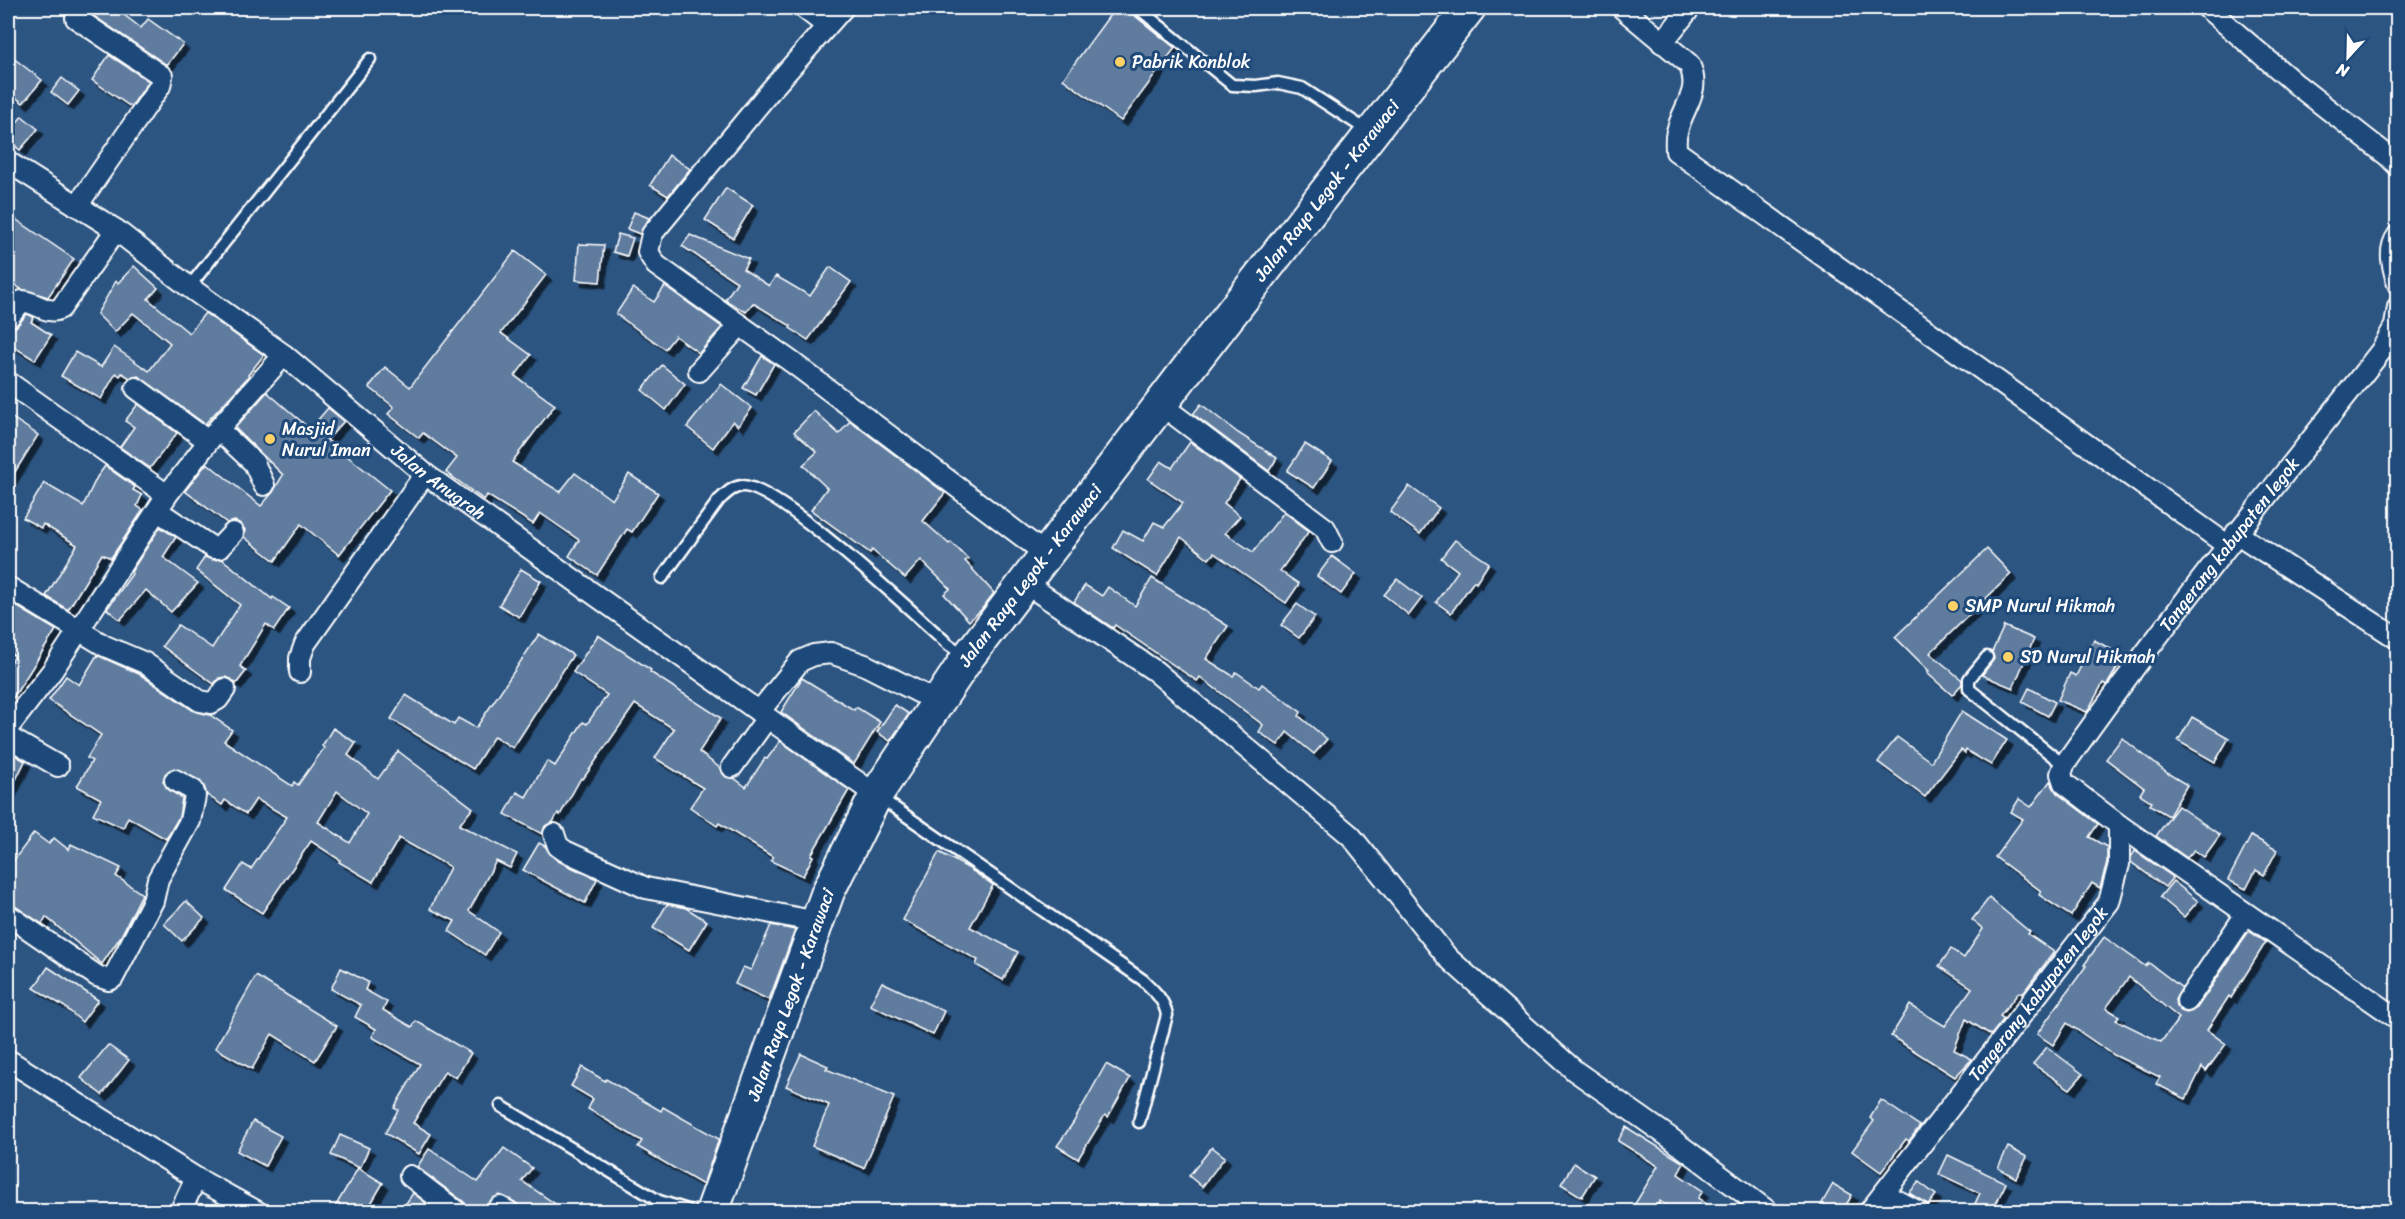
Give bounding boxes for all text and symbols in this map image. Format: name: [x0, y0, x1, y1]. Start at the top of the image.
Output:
north arrow: [2318, 27, 2378, 87]
place label: Pabrik Konblok: [1132, 46, 1251, 78]
marker: Pabrik Konblok: [1113, 55, 1127, 69]
text: N: [2331, 55, 2354, 86]
street label: Jalan Raya Legok - Karawaci: [1245, 92, 1409, 289]
place label: Masjid Nurul Iman: [282, 413, 371, 466]
marker: Masjid Nurul Iman: [263, 432, 277, 446]
street label: Jalan Anugrah: [383, 435, 493, 529]
street label: Tangerang kabupaten legok: [2150, 450, 2308, 639]
street label: Jalan Raya Legok - Karawaci: [949, 476, 1111, 674]
place label: SMP Nurul Hikmah: [1965, 590, 2115, 622]
marker: SMP Nurul Hikmah: [1946, 599, 1960, 613]
place label: SD Nurul Hikmah: [2020, 641, 2155, 673]
marker: SD Nurul Hikmah: [2001, 650, 2015, 664]
street label: Jalan Raya Legok - Karawaci: [737, 882, 844, 1106]
street label: Tangerang kabupaten legok: [1959, 899, 2117, 1089]

